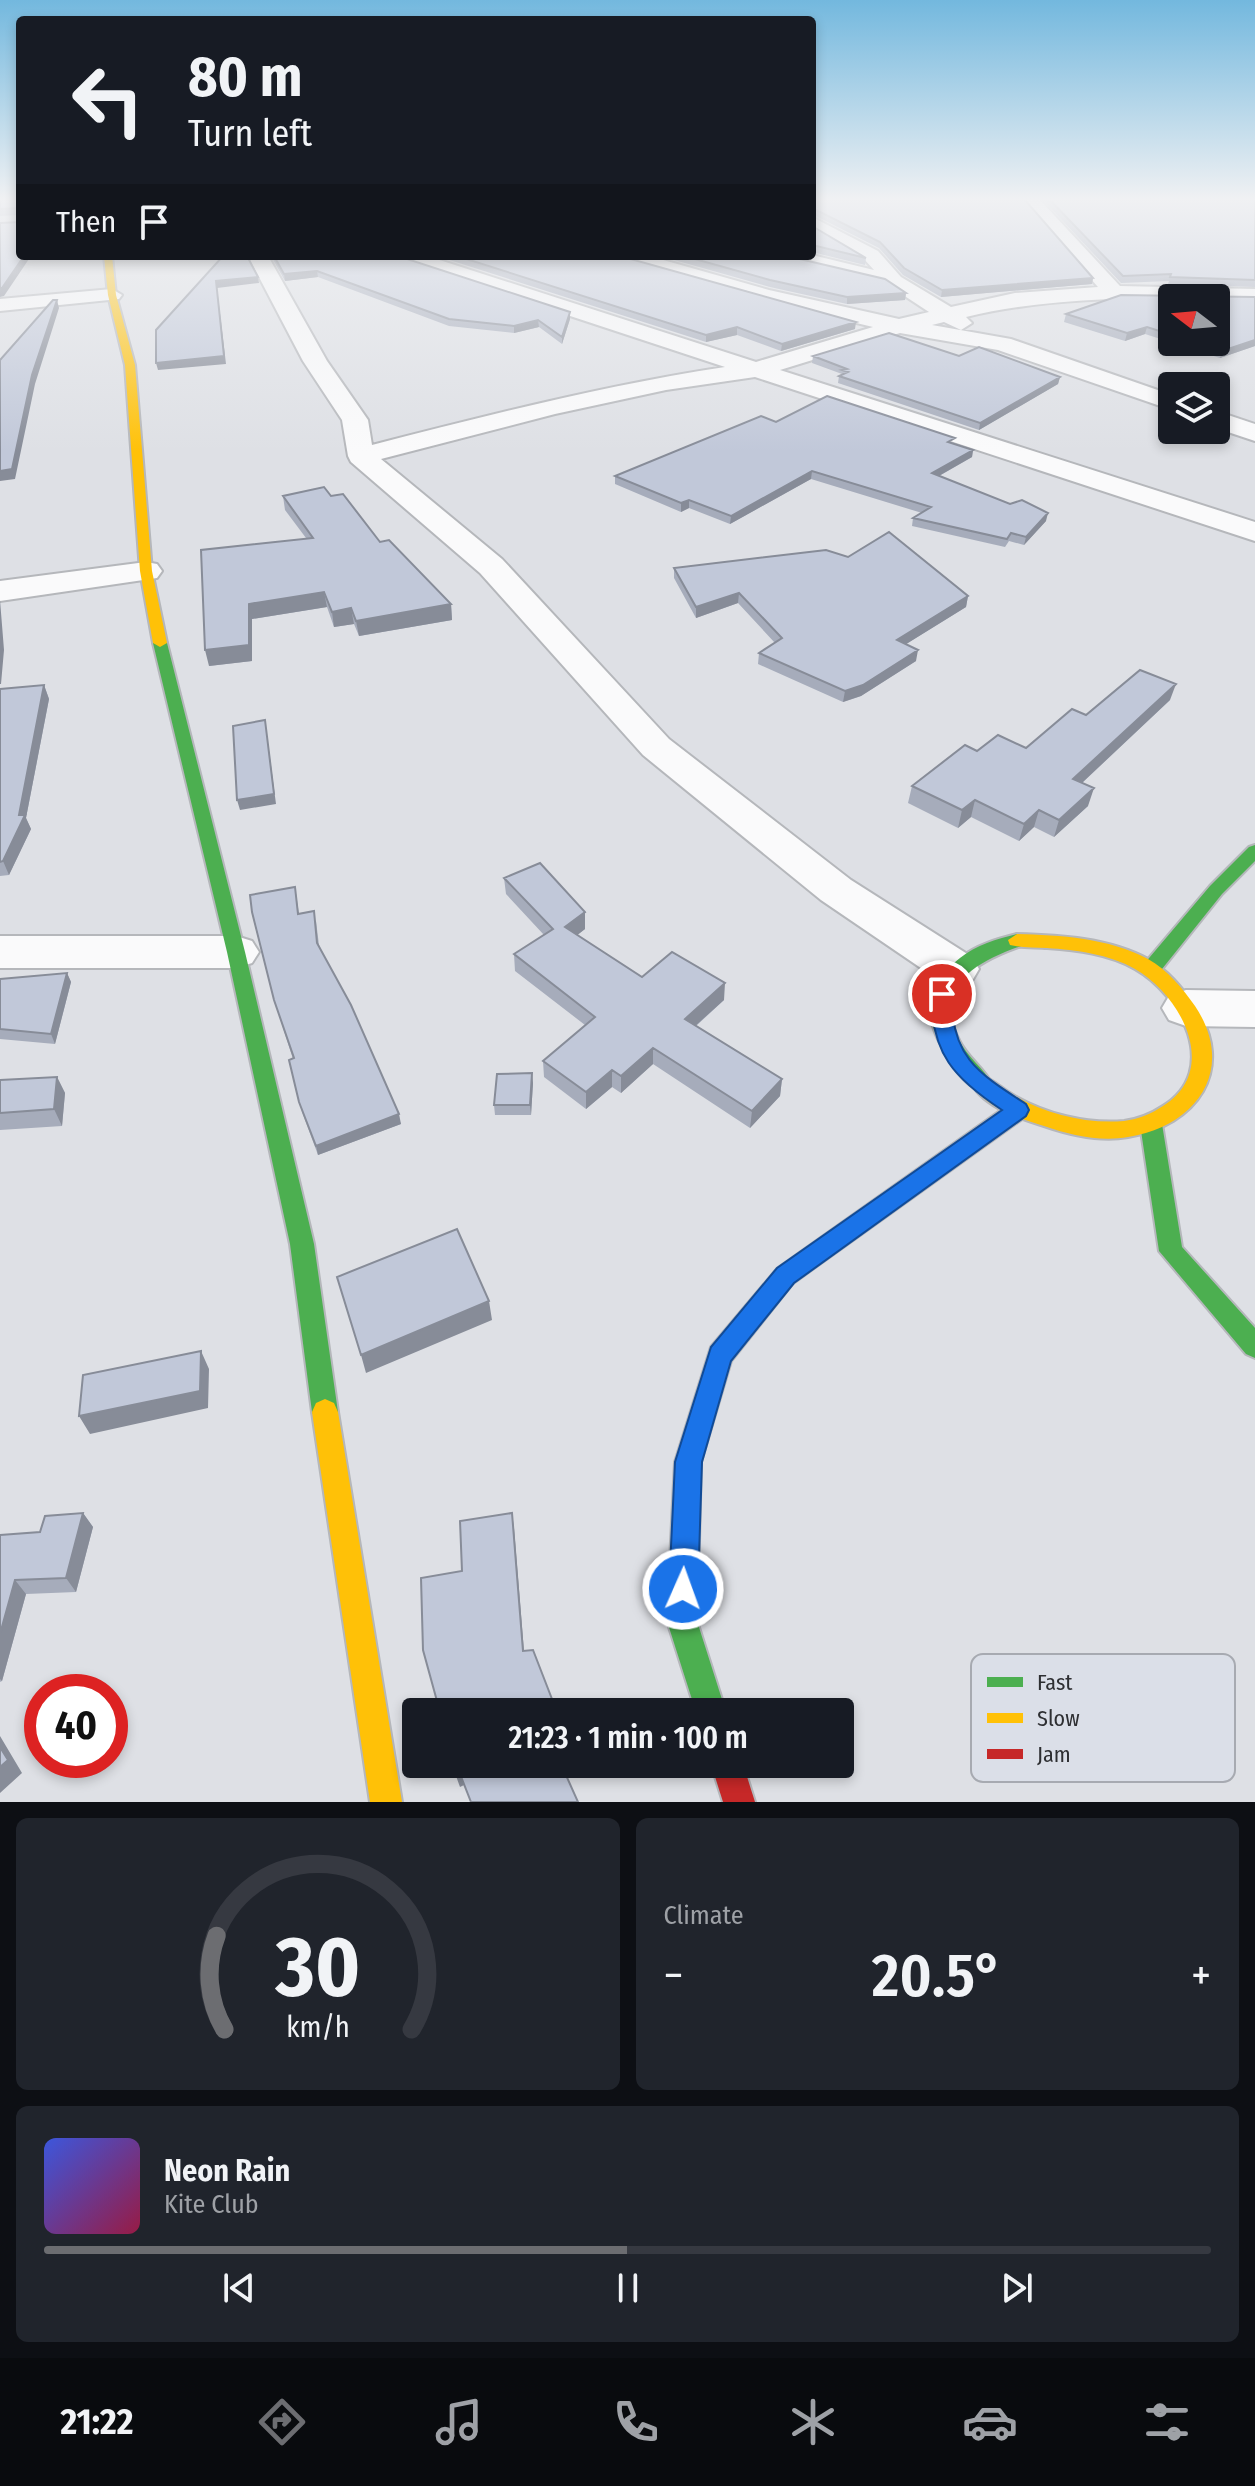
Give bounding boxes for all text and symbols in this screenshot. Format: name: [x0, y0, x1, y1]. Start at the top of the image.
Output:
text: 80 m: [188, 44, 303, 111]
icon: left: [56, 48, 160, 152]
text: Turn left: [188, 112, 312, 156]
icon: arrive: [132, 200, 176, 244]
text: Then: [56, 204, 116, 240]
north arrow: [1158, 284, 1230, 356]
map controls: [1158, 284, 1230, 444]
button: layers: [1158, 372, 1230, 444]
pin: [908, 960, 976, 1028]
icon: arrive: [920, 972, 964, 1016]
position arrow: [641, 1547, 725, 1631]
legend: [971, 1654, 1235, 1782]
text: Fast: [1037, 1669, 1073, 1696]
speed limit sign: 40: [24, 1674, 128, 1778]
text: Slow: [1037, 1705, 1080, 1732]
text: 21:23 · 1 min · 100 m: [508, 1720, 748, 1756]
text: Jam: [1037, 1741, 1071, 1768]
text: Climate: [664, 1900, 744, 1931]
text: 30: [274, 1918, 360, 2018]
text: 20.5°: [872, 1940, 1002, 2012]
text: −: [664, 1949, 683, 2002]
text: +: [1191, 1949, 1211, 2002]
text: km/h: [286, 2010, 350, 2045]
text: Neon Rain: [164, 2153, 290, 2189]
text: Kite Club: [164, 2189, 259, 2220]
icon: previous: [217, 2266, 261, 2310]
icon: pause: [606, 2266, 650, 2310]
icon: next: [995, 2266, 1039, 2310]
icon: directions: [254, 2394, 310, 2450]
icon: music: [431, 2394, 487, 2450]
icon: phone: [608, 2394, 664, 2450]
icon: climate: [785, 2394, 841, 2450]
icon: car: [962, 2394, 1018, 2450]
icon: filters: [1139, 2394, 1195, 2450]
text: 21:22: [60, 2400, 133, 2444]

